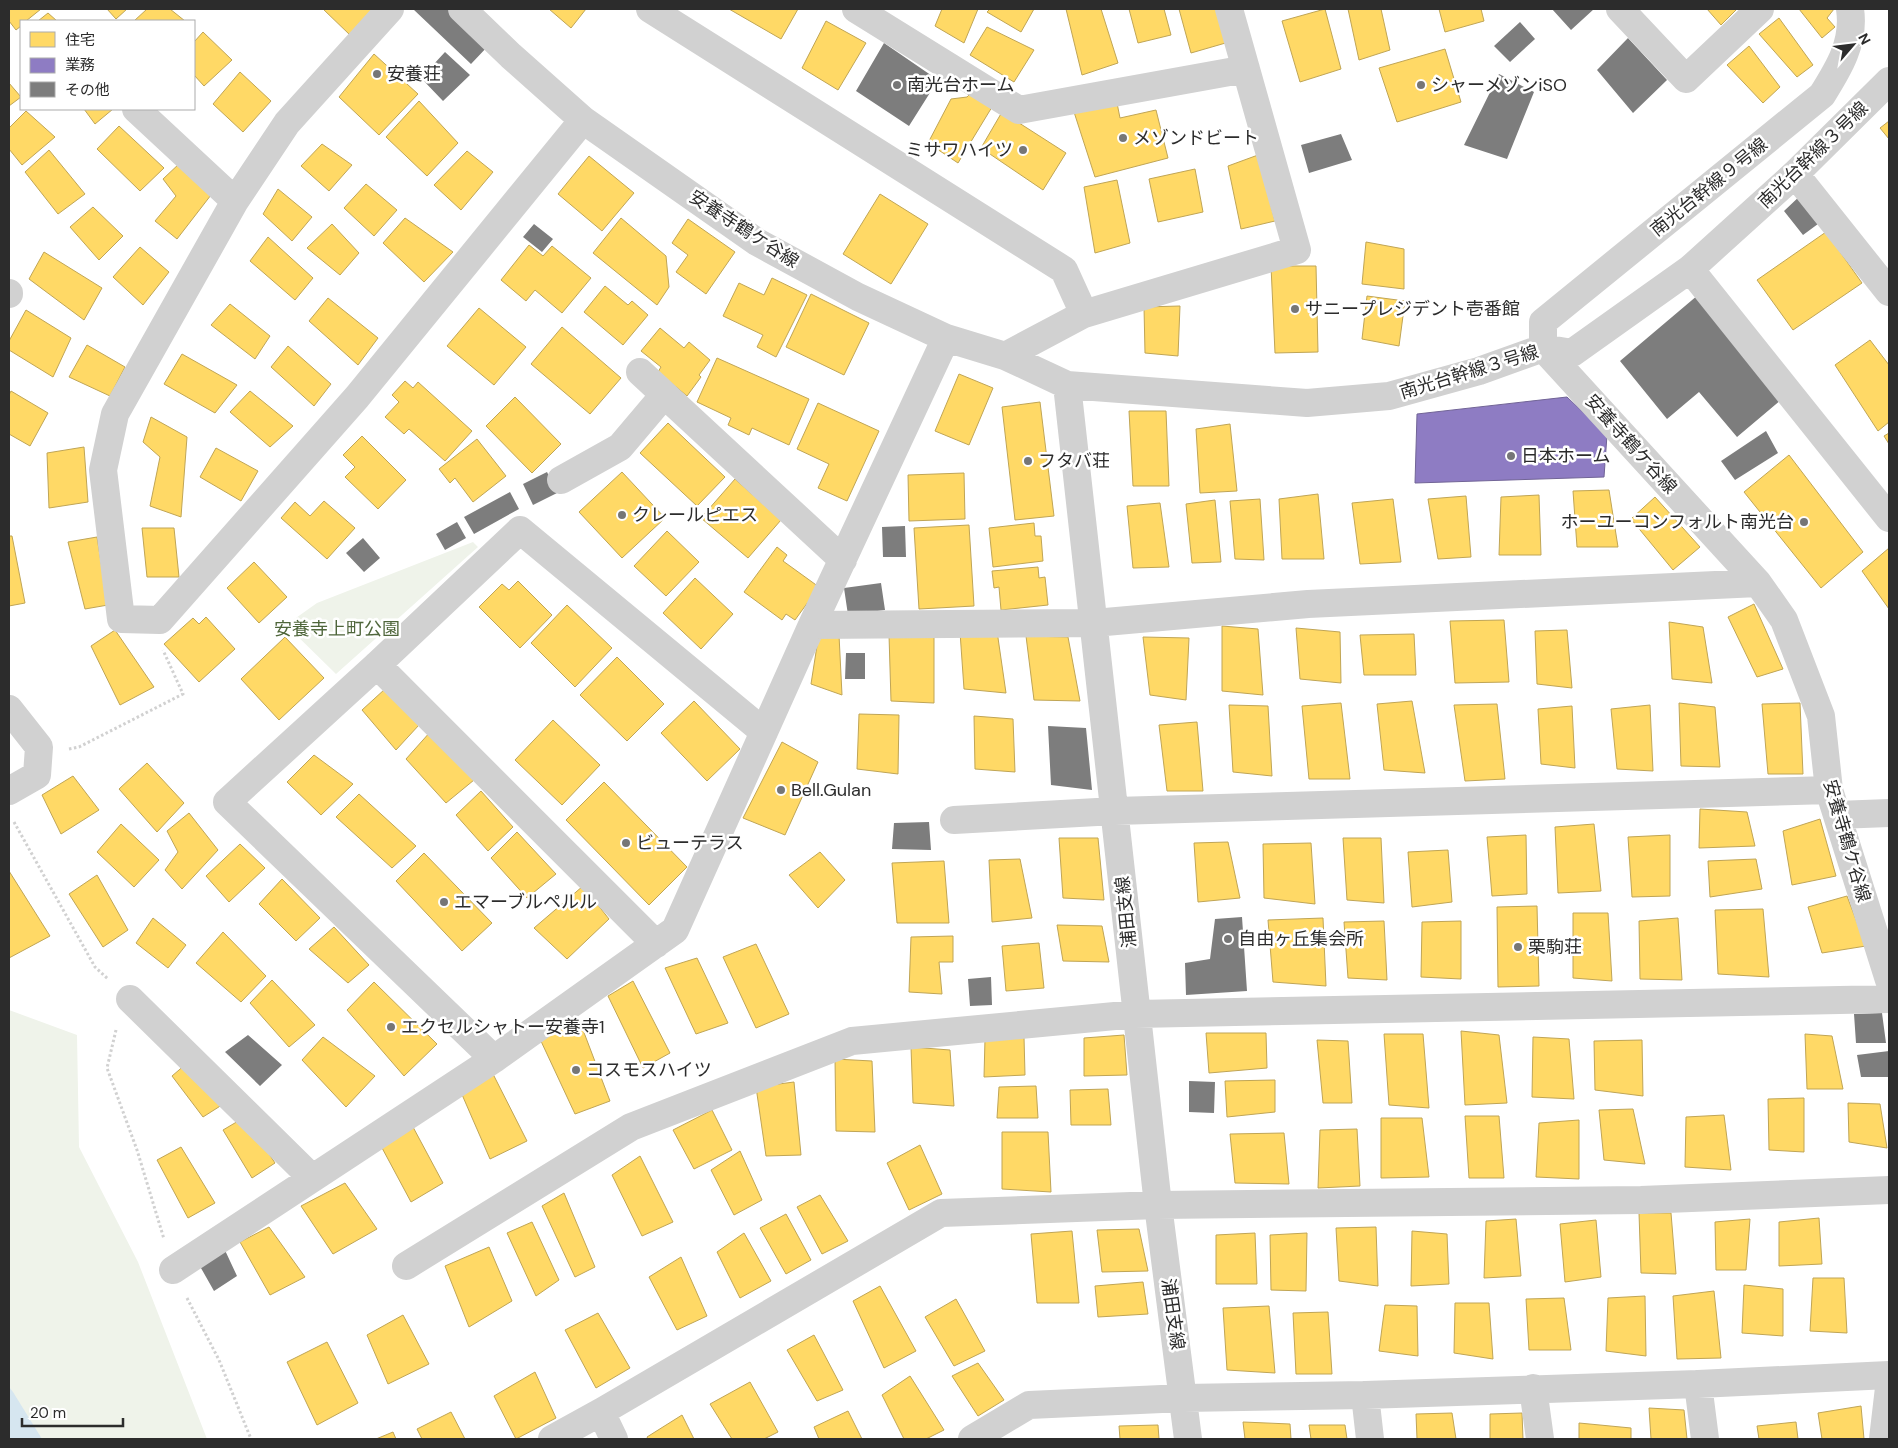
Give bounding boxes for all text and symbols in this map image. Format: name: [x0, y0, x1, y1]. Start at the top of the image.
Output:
legend: [20, 20, 195, 110]
north arrow: [1828, 20, 1878, 70]
text: 住宅: [65, 30, 95, 50]
text: N: [1854, 30, 1875, 48]
text: 業務: [65, 55, 95, 75]
place label: 安養荘: [387, 62, 441, 86]
marker: 安養荘: [371, 68, 383, 80]
place label: 南光台ホーム: [907, 73, 1014, 97]
place label: シャーメゾンiSO: [1431, 73, 1567, 97]
marker: 南光台ホーム: [891, 79, 903, 91]
marker: シャーメゾンiSO: [1415, 79, 1427, 91]
text: その他: [65, 80, 110, 100]
street label: 南光台幹線３号線: [1753, 96, 1873, 214]
place label: メゾンドビート: [1133, 126, 1259, 150]
marker: メゾンドビート: [1117, 132, 1129, 144]
street label: 南光台幹線９号線: [1645, 132, 1773, 242]
place label: ミサワハイツ: [906, 138, 1013, 162]
marker: ミサワハイツ: [1017, 144, 1029, 156]
street label: 安養寺鶴ケ谷線: [685, 185, 803, 273]
place label: サニープレジデント壱番館: [1305, 297, 1520, 321]
marker: サニープレジデント壱番館: [1289, 303, 1301, 315]
street label: 南光台幹線３号線: [1397, 339, 1541, 405]
street label: 安養寺鶴ケ谷線: [1580, 389, 1682, 499]
place label: 日本ホーム: [1521, 444, 1610, 468]
place label: フタバ荘: [1038, 449, 1110, 473]
marker: 日本ホーム: [1505, 450, 1517, 462]
marker: フタバ荘: [1022, 455, 1034, 467]
place label: クレールピエス: [632, 503, 758, 527]
marker: クレールピエス: [616, 509, 628, 521]
place label: ホーユーコンフォルト南光台: [1561, 510, 1794, 534]
marker: ホーユーコンフォルト南光台: [1798, 516, 1810, 528]
park label: 安養寺上町公園: [274, 617, 400, 641]
street label: 安養寺鶴ケ谷線: [1818, 777, 1876, 905]
place label: Bell.Gulan: [791, 778, 871, 802]
marker: Bell.Gulan: [775, 784, 787, 796]
place label: ビューテラス: [636, 831, 744, 855]
marker: ビューテラス: [620, 837, 632, 849]
street label: 浦田支線: [1110, 875, 1142, 949]
place label: エマーブルペルル: [454, 890, 597, 914]
marker: エマーブルペルル: [438, 896, 450, 908]
place label: 自由ヶ丘集会所: [1238, 927, 1364, 951]
marker: 自由ヶ丘集会所: [1222, 933, 1234, 945]
place label: 栗駒荘: [1528, 935, 1582, 959]
marker: 栗駒荘: [1512, 941, 1524, 953]
place label: エクセルシャトー安養寺1: [401, 1015, 605, 1039]
marker: エクセルシャトー安養寺1: [385, 1021, 397, 1033]
place label: コスモスハイツ: [586, 1058, 712, 1082]
marker: コスモスハイツ: [570, 1064, 582, 1076]
street label: 浦田支線: [1156, 1277, 1190, 1351]
scale bar: [22, 1396, 124, 1428]
text: 20 m: [30, 1403, 66, 1423]

